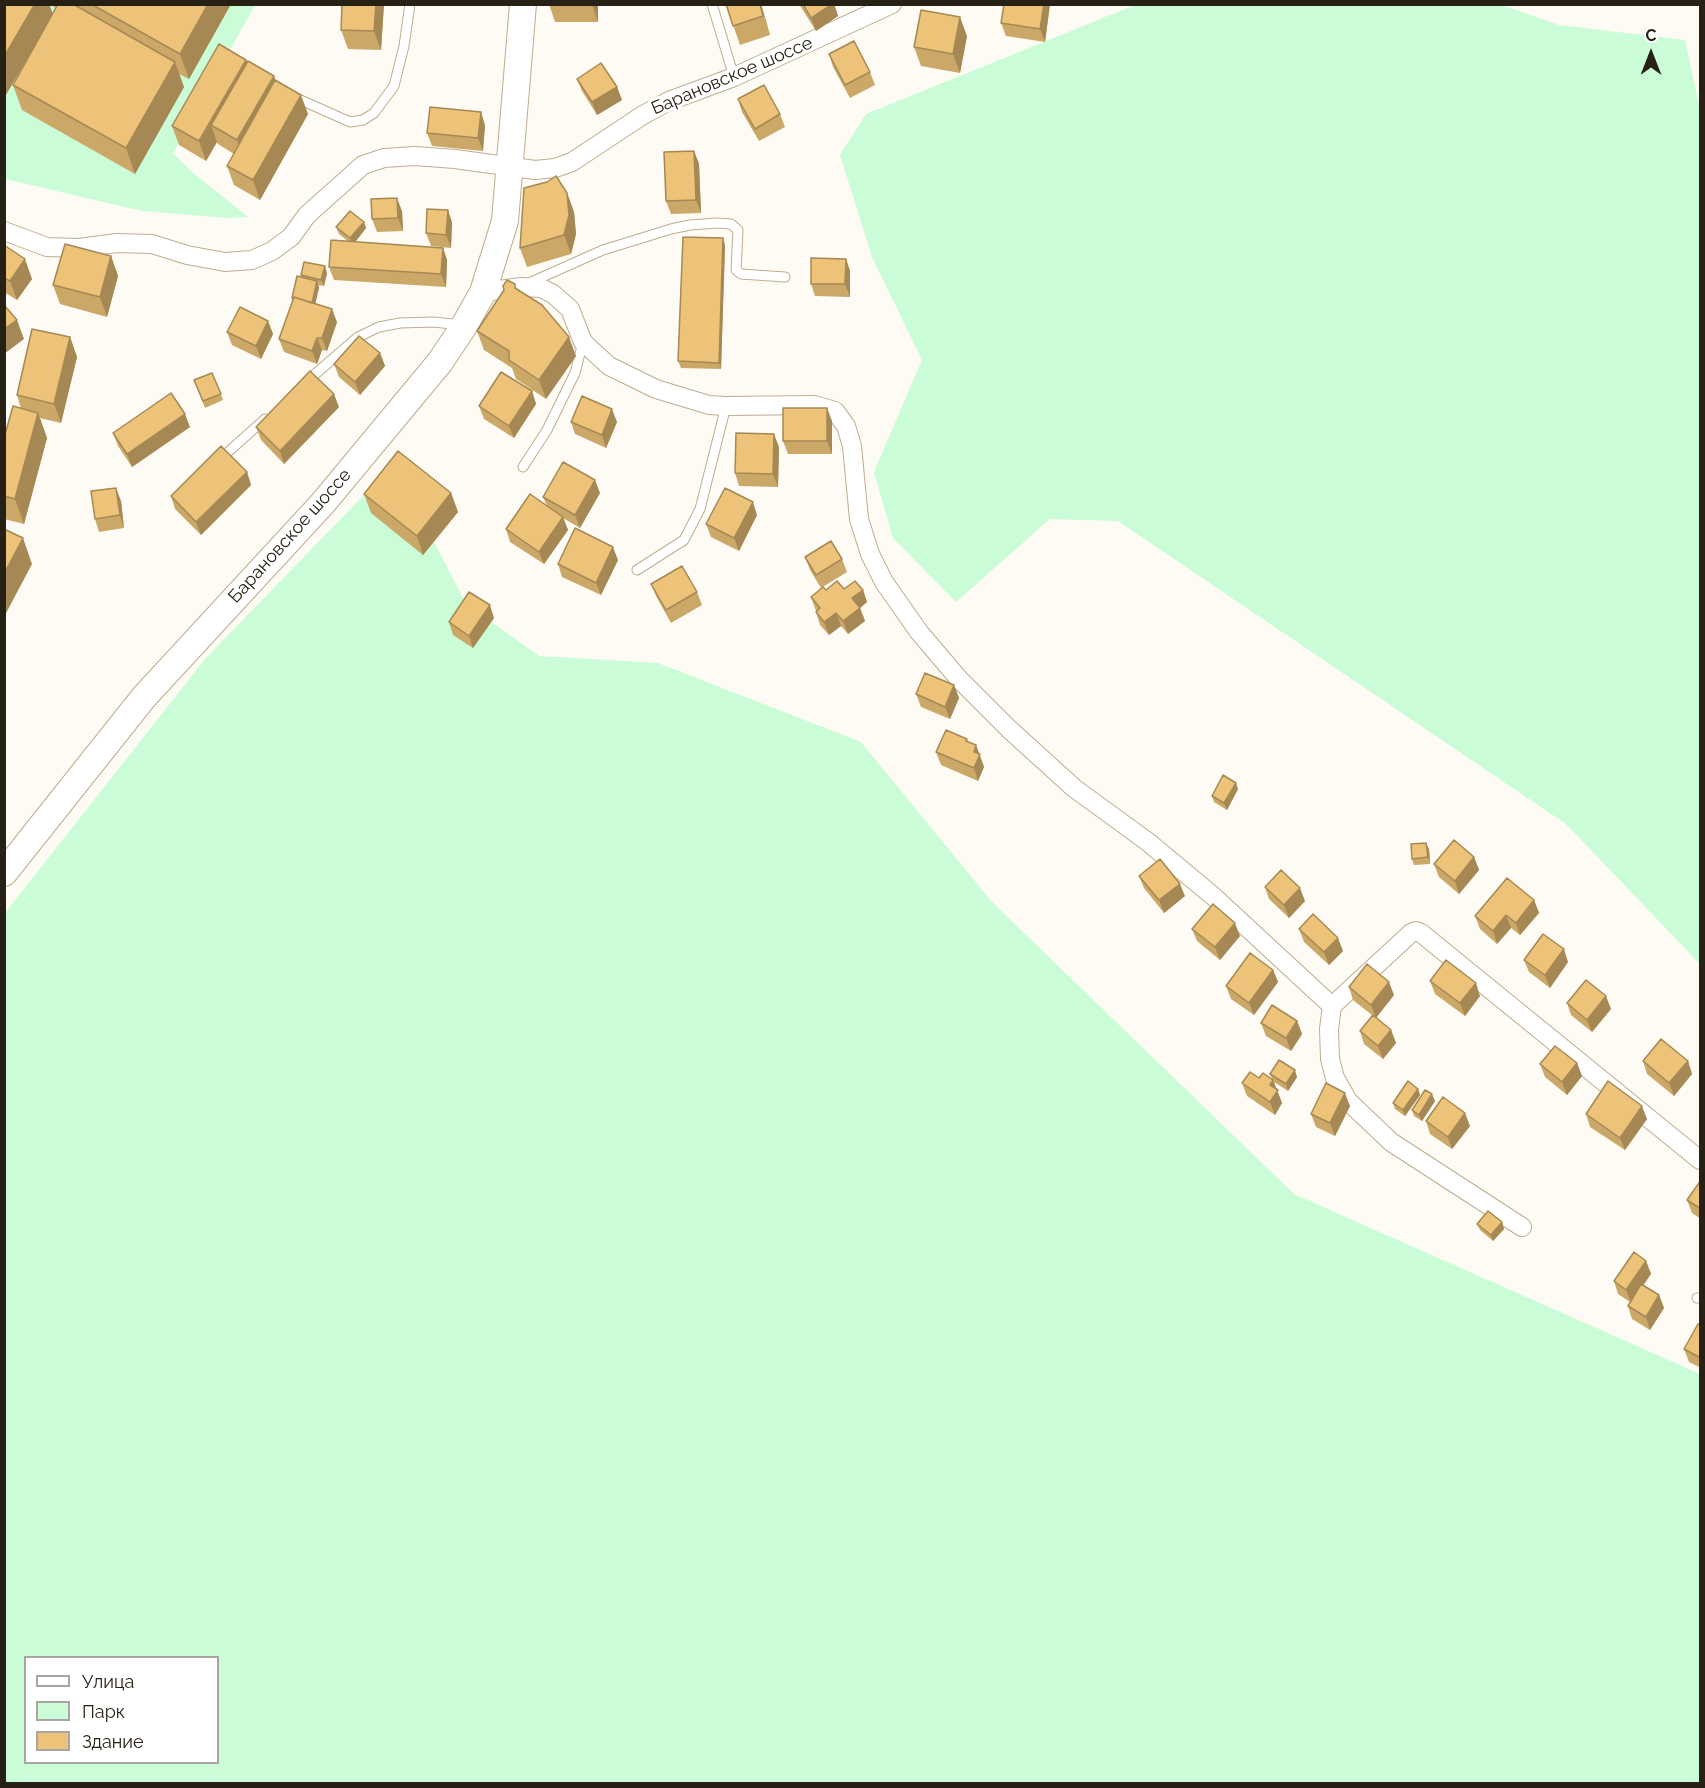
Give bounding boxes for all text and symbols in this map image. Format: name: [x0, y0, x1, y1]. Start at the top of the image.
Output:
north arrow: [1621, 24, 1681, 84]
text: С: [1646, 26, 1656, 45]
street label: Барановское шоссе: [648, 32, 816, 120]
street label: Барановское шоссе: [224, 464, 356, 608]
legend: [24, 1656, 219, 1764]
text: Улица: [82, 1671, 134, 1692]
text: Парк: [82, 1701, 125, 1722]
text: Здание: [82, 1731, 144, 1752]

